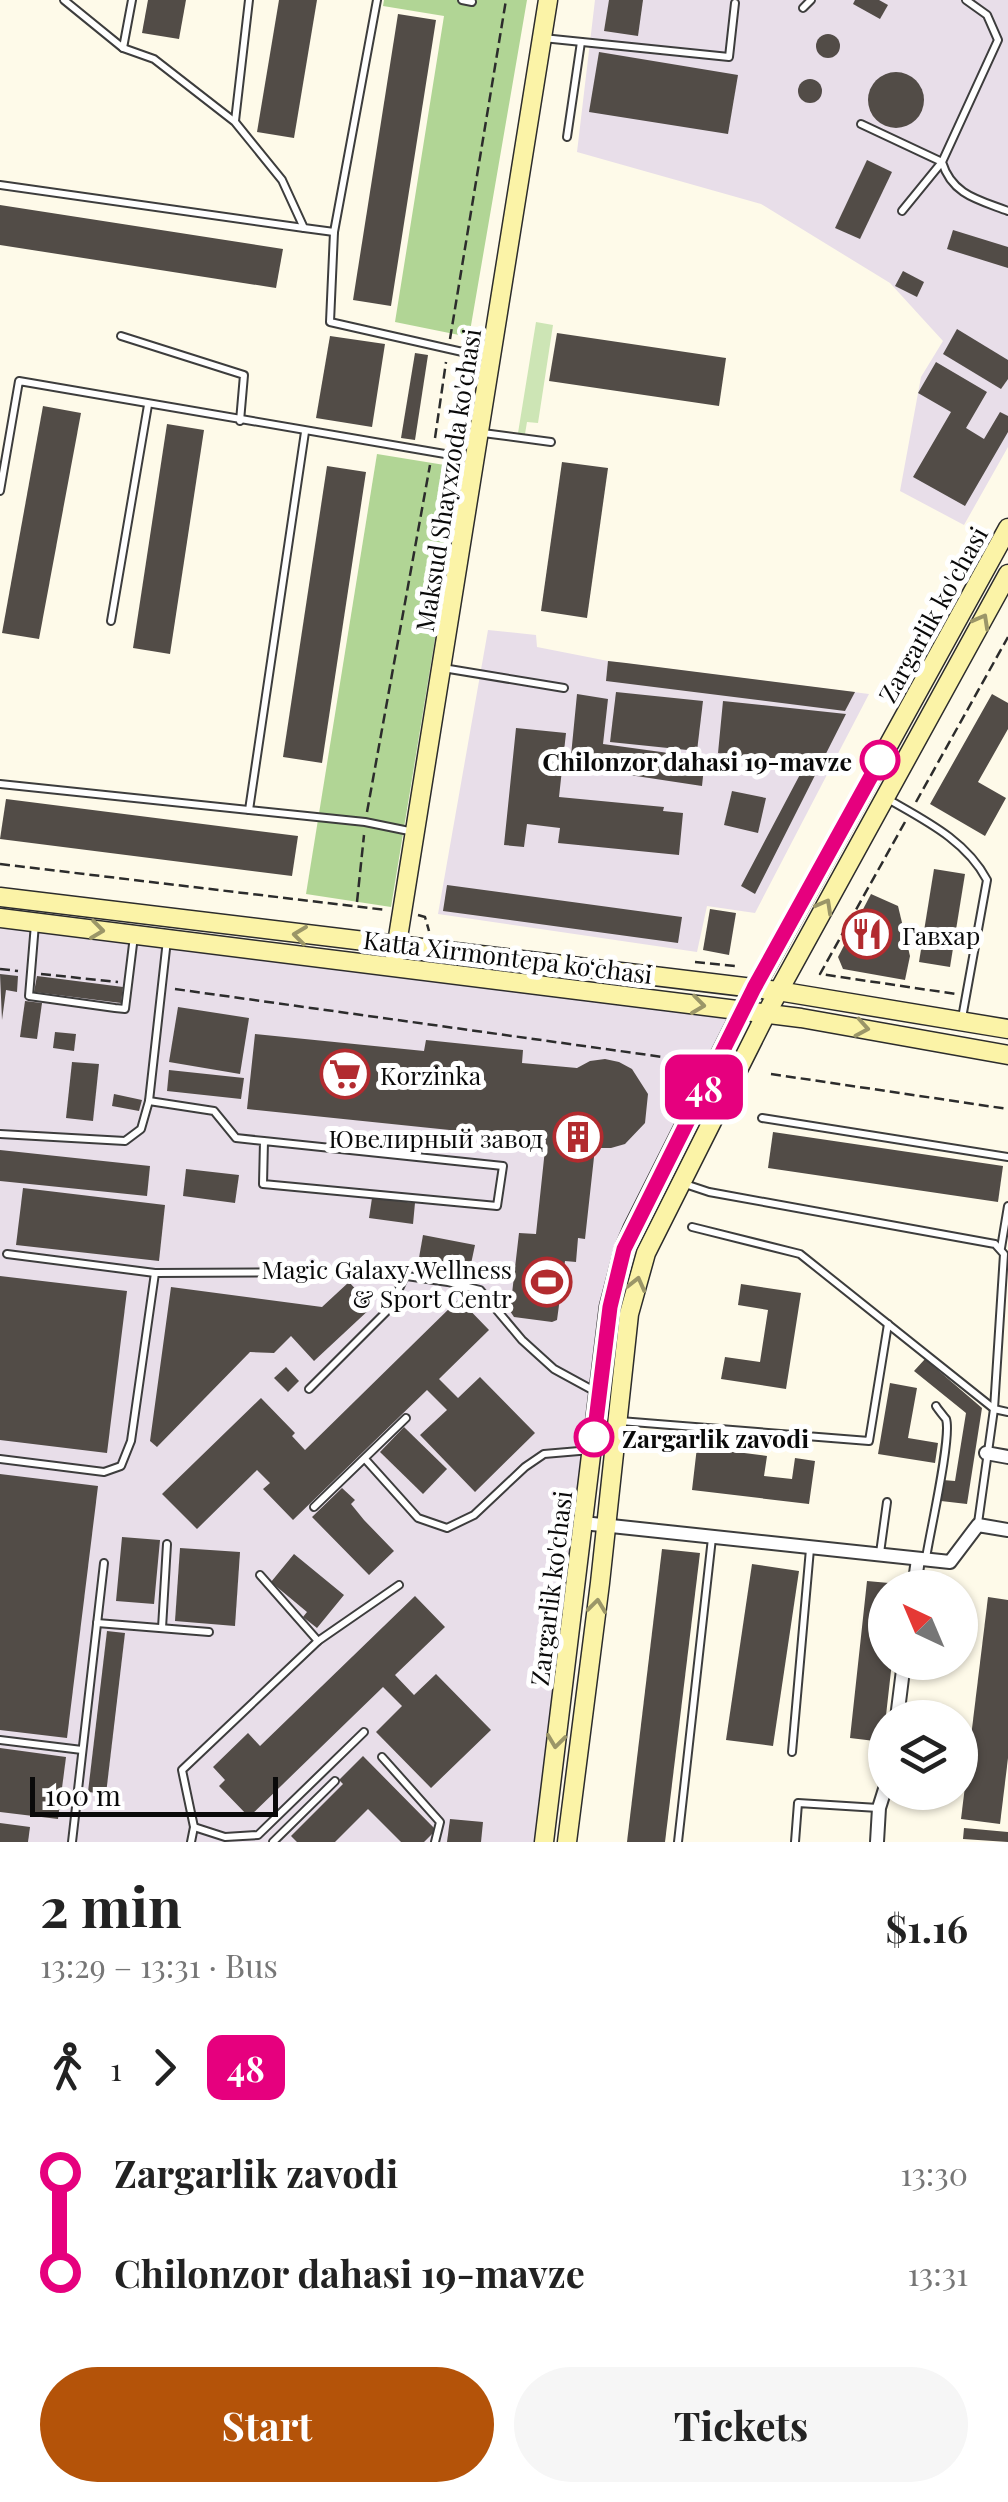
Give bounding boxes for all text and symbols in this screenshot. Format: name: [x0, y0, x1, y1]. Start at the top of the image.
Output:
street label: Maksud Shayxzoda ko'chasi: [407, 326, 487, 634]
street label: Zargarlik ko'chasi: [870, 520, 994, 708]
one-way arrow: [970, 614, 990, 632]
marker: Chilonzor dahasi 19-mavze: [861, 741, 899, 779]
place label: Chilonzor dahasi 19-mavze: [542, 744, 852, 777]
one-way arrow: [813, 898, 833, 916]
restaurant icon: Гавхар: [841, 908, 893, 960]
place label: Гавхар: [902, 918, 980, 951]
one-way arrow: [89, 919, 105, 940]
street label: Katta Xirmontepa koʻchasi: [362, 922, 654, 990]
one-way arrow: [291, 925, 307, 946]
one-way arrow: [691, 994, 707, 1015]
one-way arrow: [854, 1017, 870, 1038]
supermarket icon: Korzinka: [319, 1048, 371, 1100]
line badge: 48: [659, 1054, 749, 1120]
place label: Korzinka: [380, 1058, 482, 1091]
text: 48: [685, 1064, 723, 1111]
building icon: Ювелирный завод: [552, 1111, 604, 1163]
place label: Ювелирный завод: [329, 1121, 543, 1154]
place label: Magic Galaxy Wellness & Sport Centr: [261, 1252, 512, 1314]
sports icon: Magic Galaxy Wellness & Sport Centr: [521, 1256, 573, 1308]
one-way arrow: [625, 1276, 646, 1293]
marker: Zargarlik zavodi: [575, 1418, 613, 1456]
place label: Zargarlik zavodi: [622, 1421, 809, 1454]
street label: Zargarlik ko'chasi: [522, 1489, 578, 1687]
north arrow: [868, 1570, 978, 1680]
map controls: [868, 1570, 978, 1810]
one-way arrow: [586, 1598, 607, 1614]
button: layers: [868, 1700, 978, 1810]
one-way arrow: [546, 1733, 567, 1749]
scale bar: [30, 1772, 278, 1816]
text: 100 m: [45, 1776, 121, 1813]
text: 2 min: [40, 1868, 182, 1942]
text: $1.16: [886, 1902, 968, 1953]
text: 13:29 – 13:31 · Bus: [40, 1943, 278, 1986]
icon: walk: [40, 2040, 95, 2095]
icon: forward: [137, 2040, 192, 2095]
text: 48: [227, 2044, 265, 2091]
text: 1: [110, 2046, 122, 2089]
text: Zargarlik zavodi: [114, 2147, 398, 2198]
text: 13:30: [900, 2151, 968, 2194]
text: Chilonzor dahasi 19-mavze: [114, 2247, 585, 2298]
text: 13:31: [907, 2251, 968, 2294]
button: Start: [40, 2367, 494, 2482]
button: Tickets: [514, 2367, 968, 2482]

